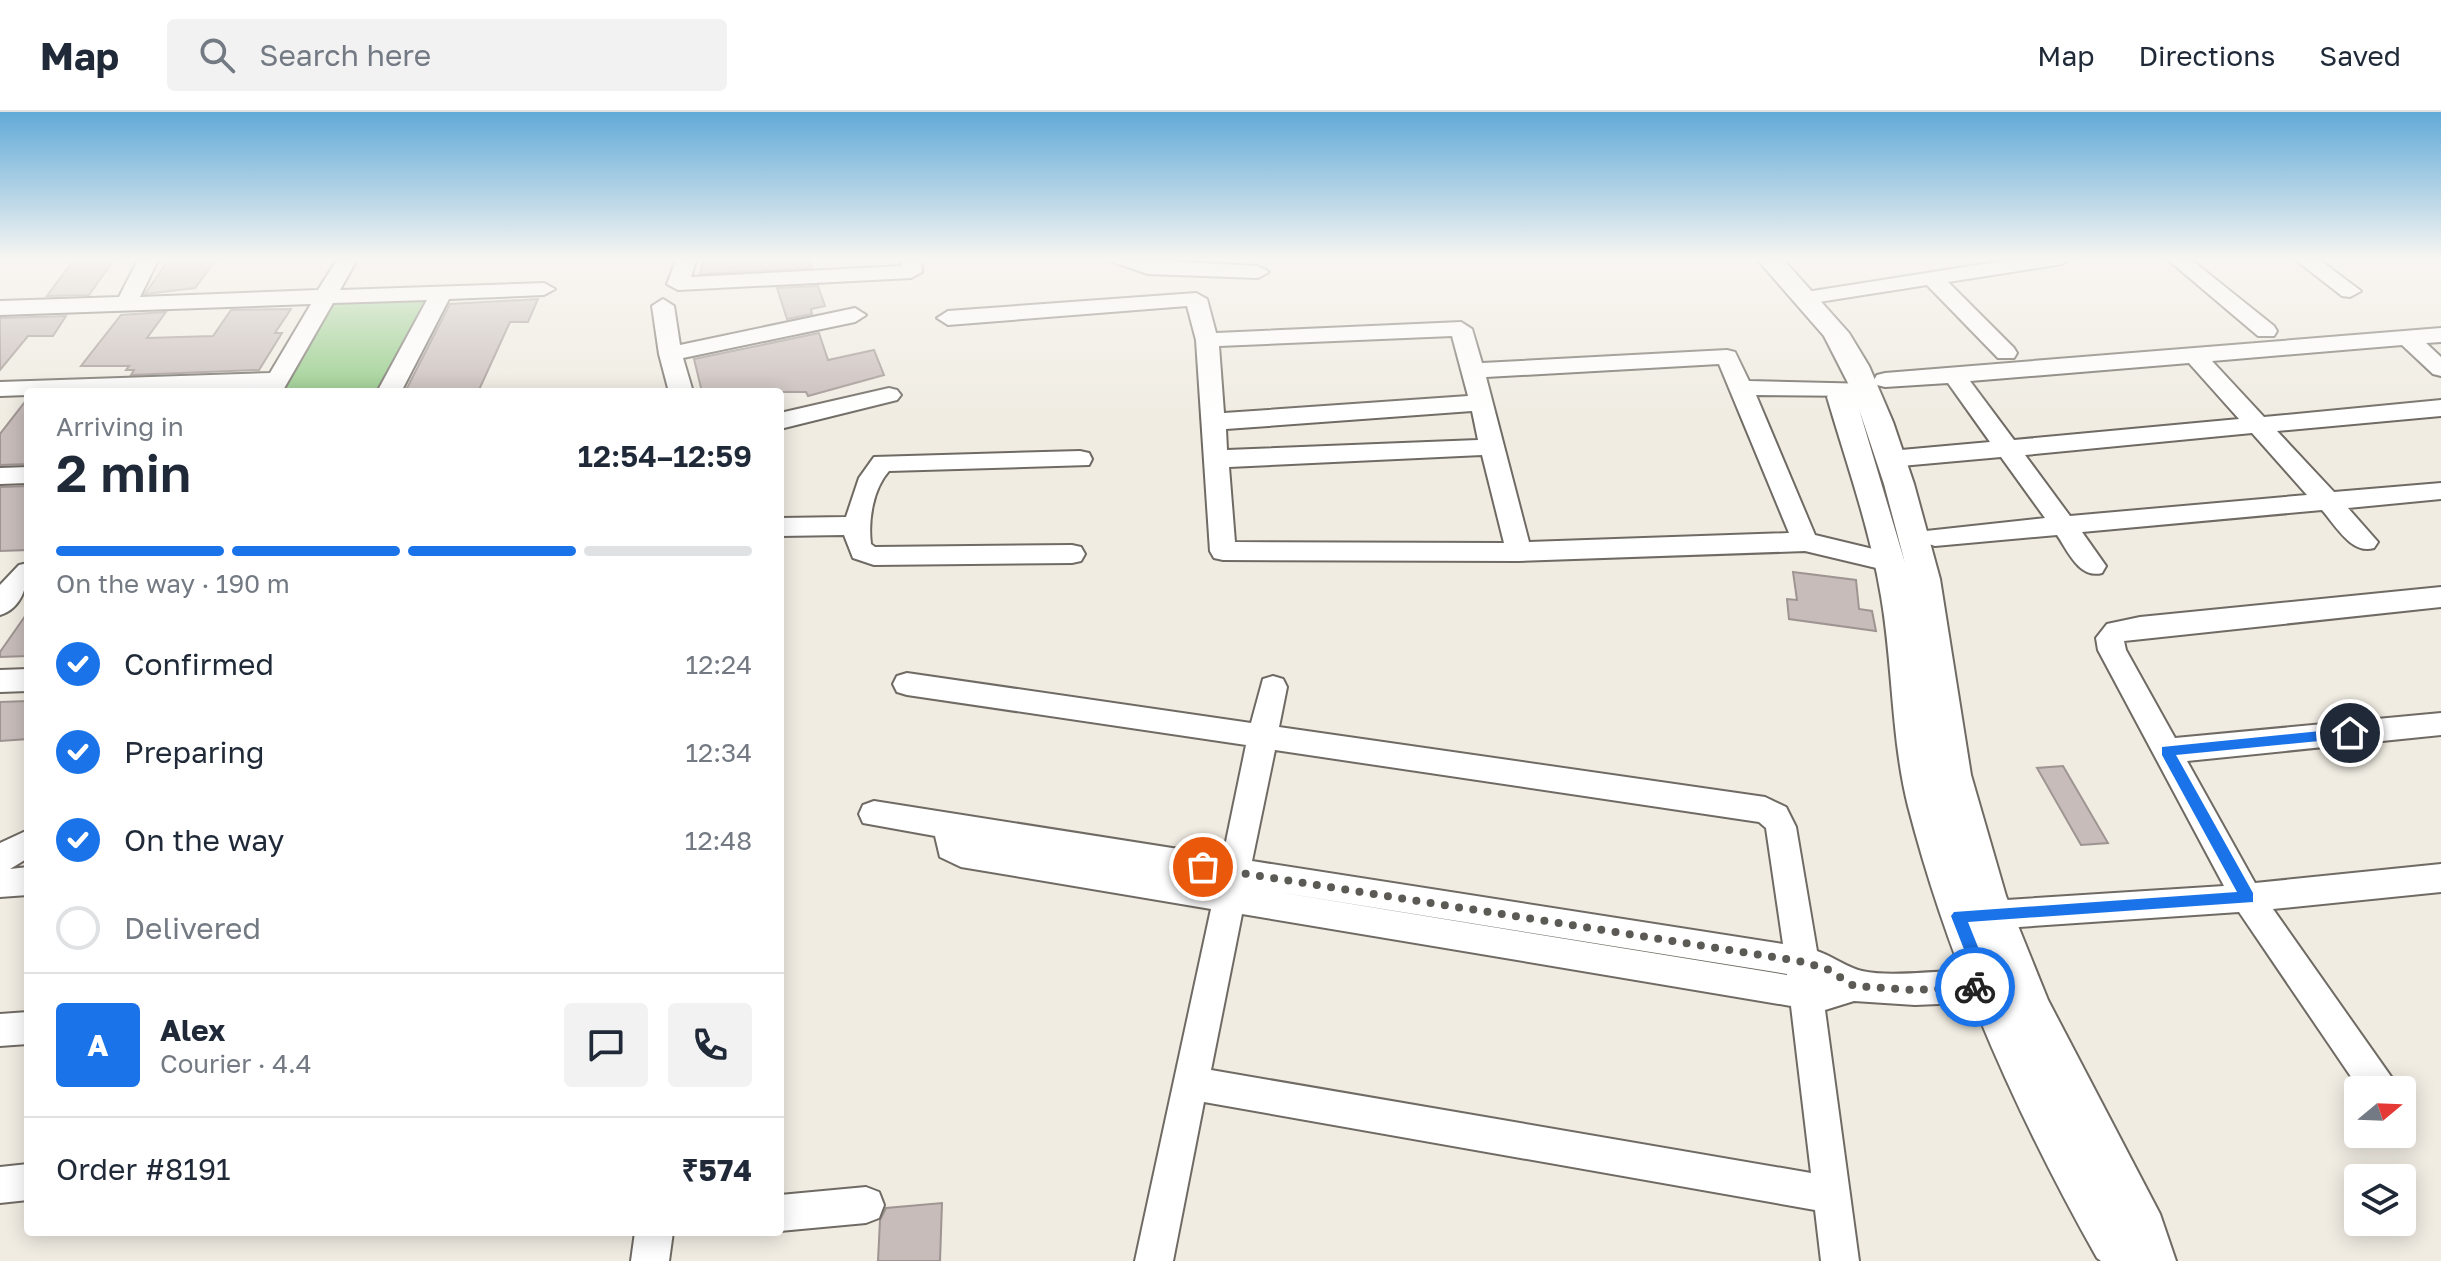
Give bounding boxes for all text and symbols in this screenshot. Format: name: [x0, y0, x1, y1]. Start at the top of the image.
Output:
search box: [167, 19, 727, 91]
text: Map: [40, 33, 119, 78]
icon: search: [195, 33, 239, 77]
text: Search here: [259, 37, 431, 73]
text: Map: [2037, 39, 2094, 72]
text: Directions: [2138, 39, 2275, 72]
text: Saved: [2319, 39, 2401, 72]
text: Arriving in: [56, 411, 184, 442]
text: 12:54–12:59: [578, 438, 752, 474]
text: 2 min: [56, 441, 191, 503]
text: On the way · 190 m: [56, 568, 290, 599]
icon: check: [56, 642, 100, 686]
text: Confirmed: [124, 646, 274, 682]
text: 12:24: [686, 649, 752, 680]
pin: [2316, 699, 2384, 767]
icon: home: [2328, 711, 2372, 755]
icon: check: [56, 730, 100, 774]
text: Preparing: [124, 734, 265, 770]
text: 12:34: [685, 737, 752, 768]
icon: check: [56, 818, 100, 862]
text: On the way: [124, 822, 284, 858]
text: 12:48: [685, 825, 752, 856]
pin: [1169, 833, 1237, 901]
icon: bag: [1181, 845, 1225, 889]
text: Delivered: [124, 910, 261, 946]
courier: [1935, 947, 2015, 1027]
icon: bike: [1953, 965, 1997, 1009]
button: chat: [564, 1003, 648, 1087]
button: phone: [668, 1003, 752, 1087]
text: Alex: [160, 1012, 225, 1048]
text: A: [87, 1027, 109, 1063]
text: Courier · 4.4: [160, 1048, 312, 1079]
north arrow: [2344, 1076, 2416, 1148]
map controls: [2344, 1076, 2416, 1236]
text: Order #8191: [56, 1151, 231, 1187]
text: ₹574: [681, 1152, 752, 1188]
button: layers: [2344, 1164, 2416, 1236]

